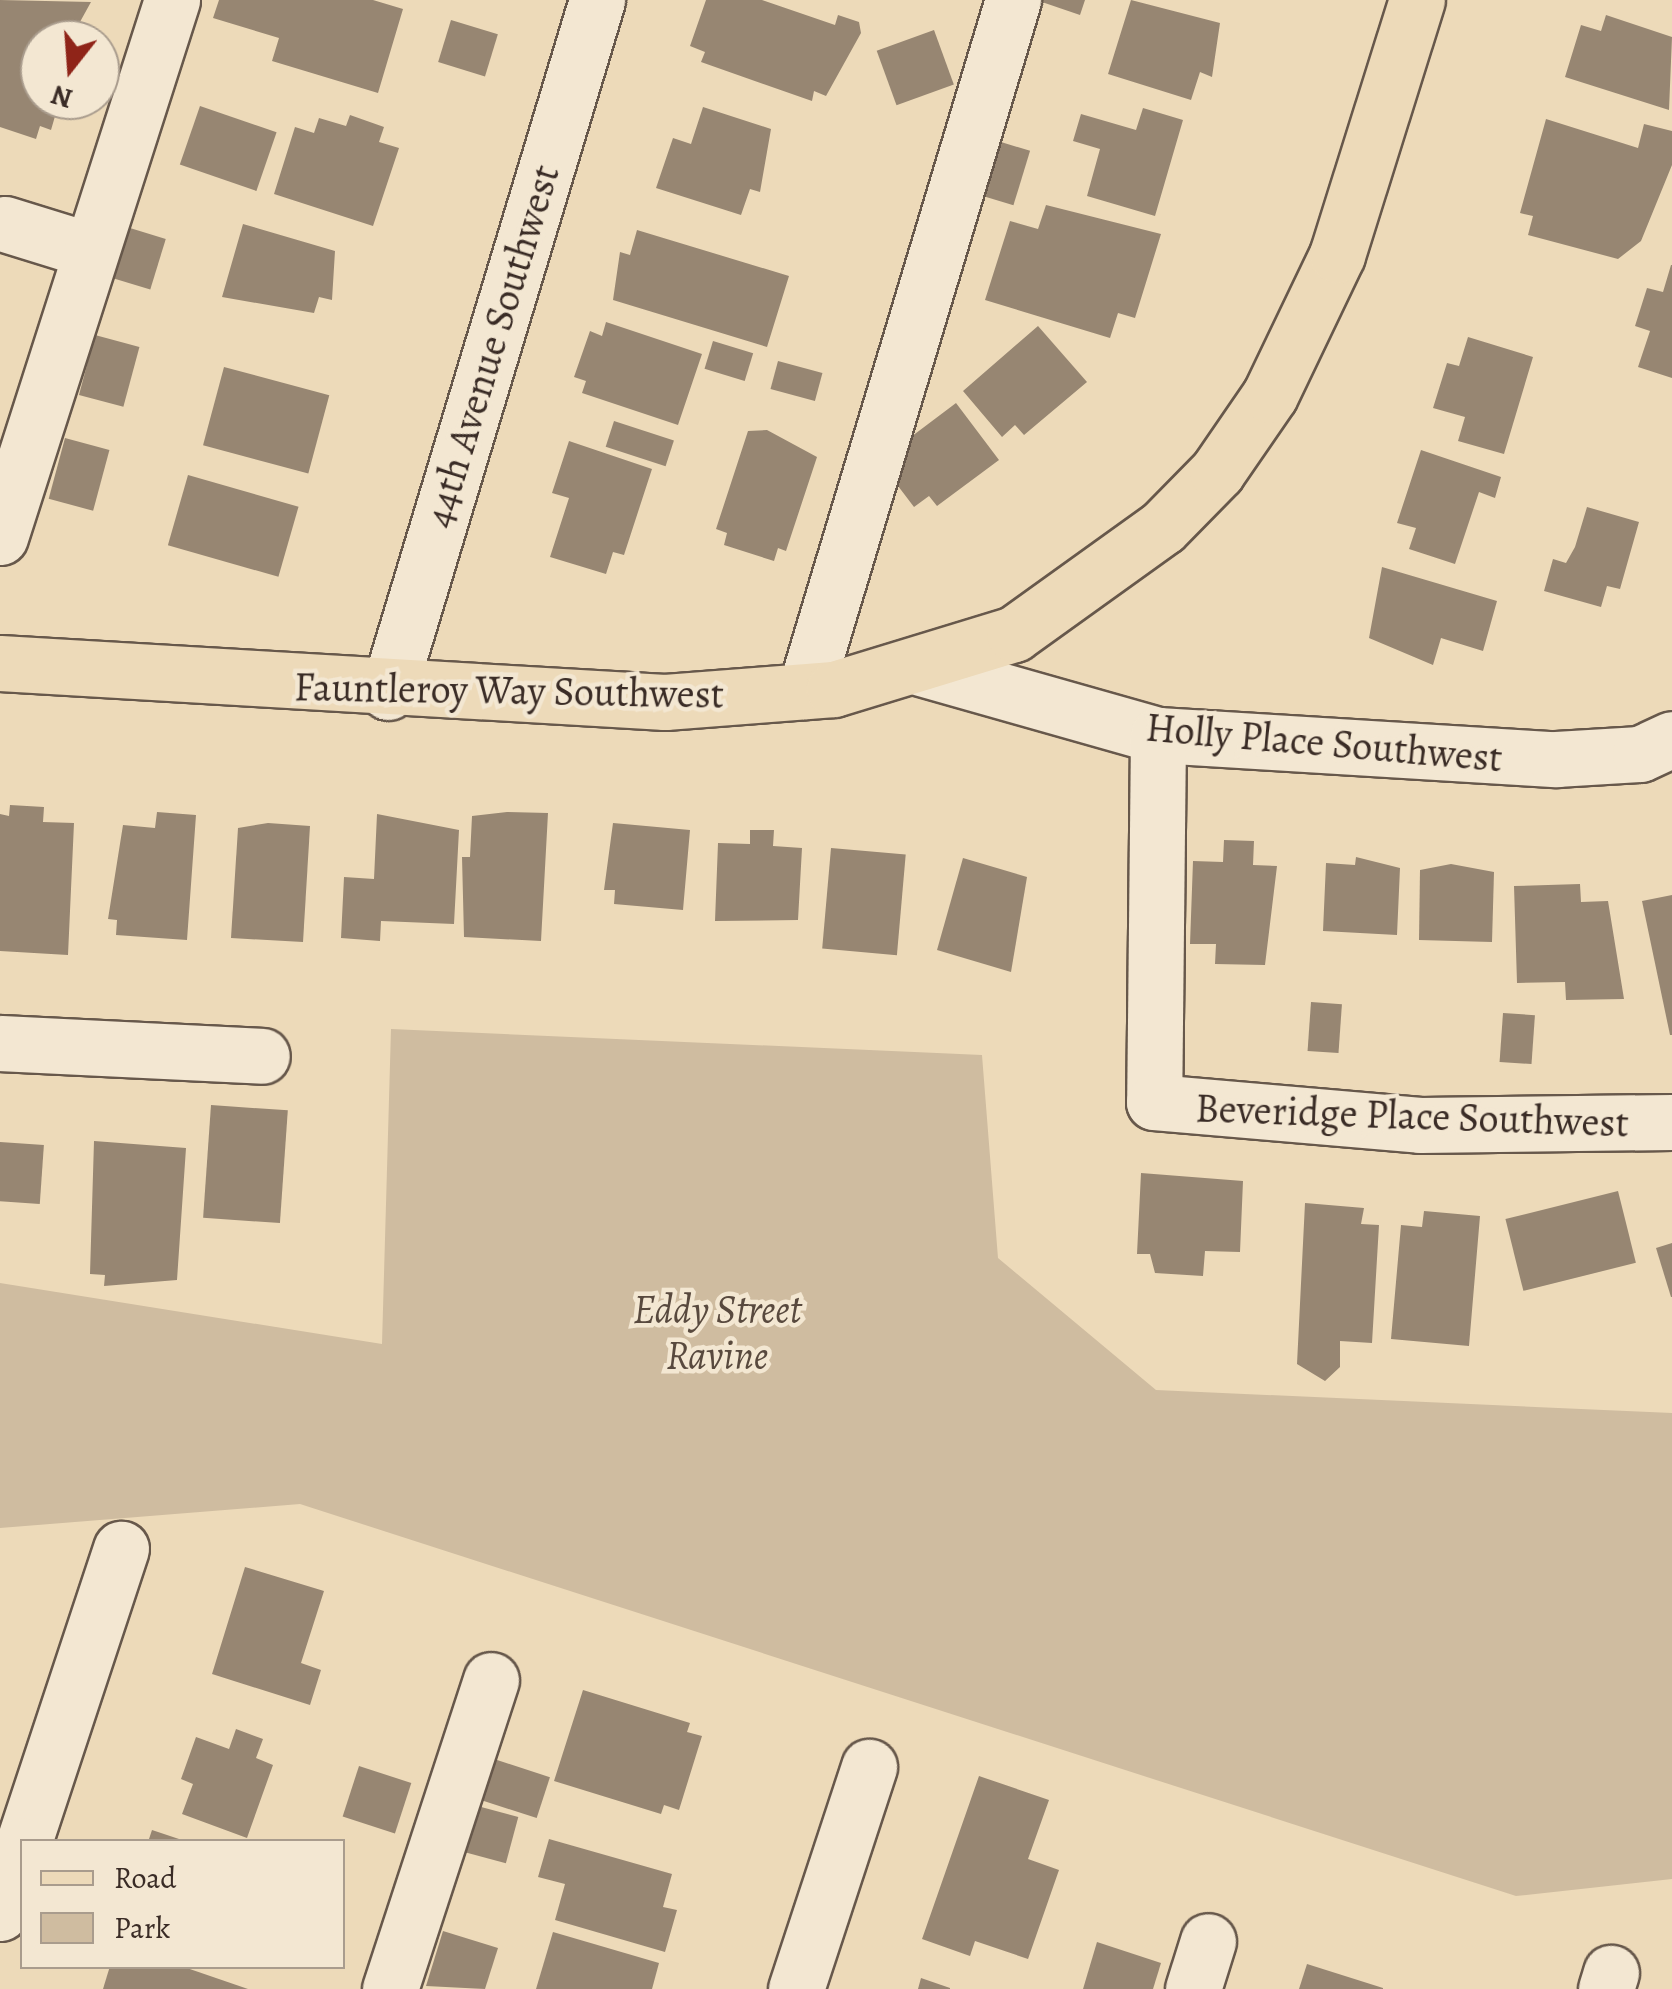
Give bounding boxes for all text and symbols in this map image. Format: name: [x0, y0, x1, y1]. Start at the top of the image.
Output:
north arrow: [20, 20, 120, 120]
text: N: [47, 76, 77, 118]
street label: 44th Avenue Southwest: [414, 159, 570, 533]
street label: Fauntleroy Way Southwest: [294, 663, 724, 719]
street label: Holly Place Southwest: [1144, 704, 1504, 782]
street label: Beveridge Place Southwest: [1194, 1084, 1630, 1148]
park label: Eddy Street Ravine: [633, 1286, 801, 1380]
legend: [20, 1839, 345, 1969]
text: Road: [114, 1858, 176, 1898]
text: Park: [114, 1908, 170, 1948]

